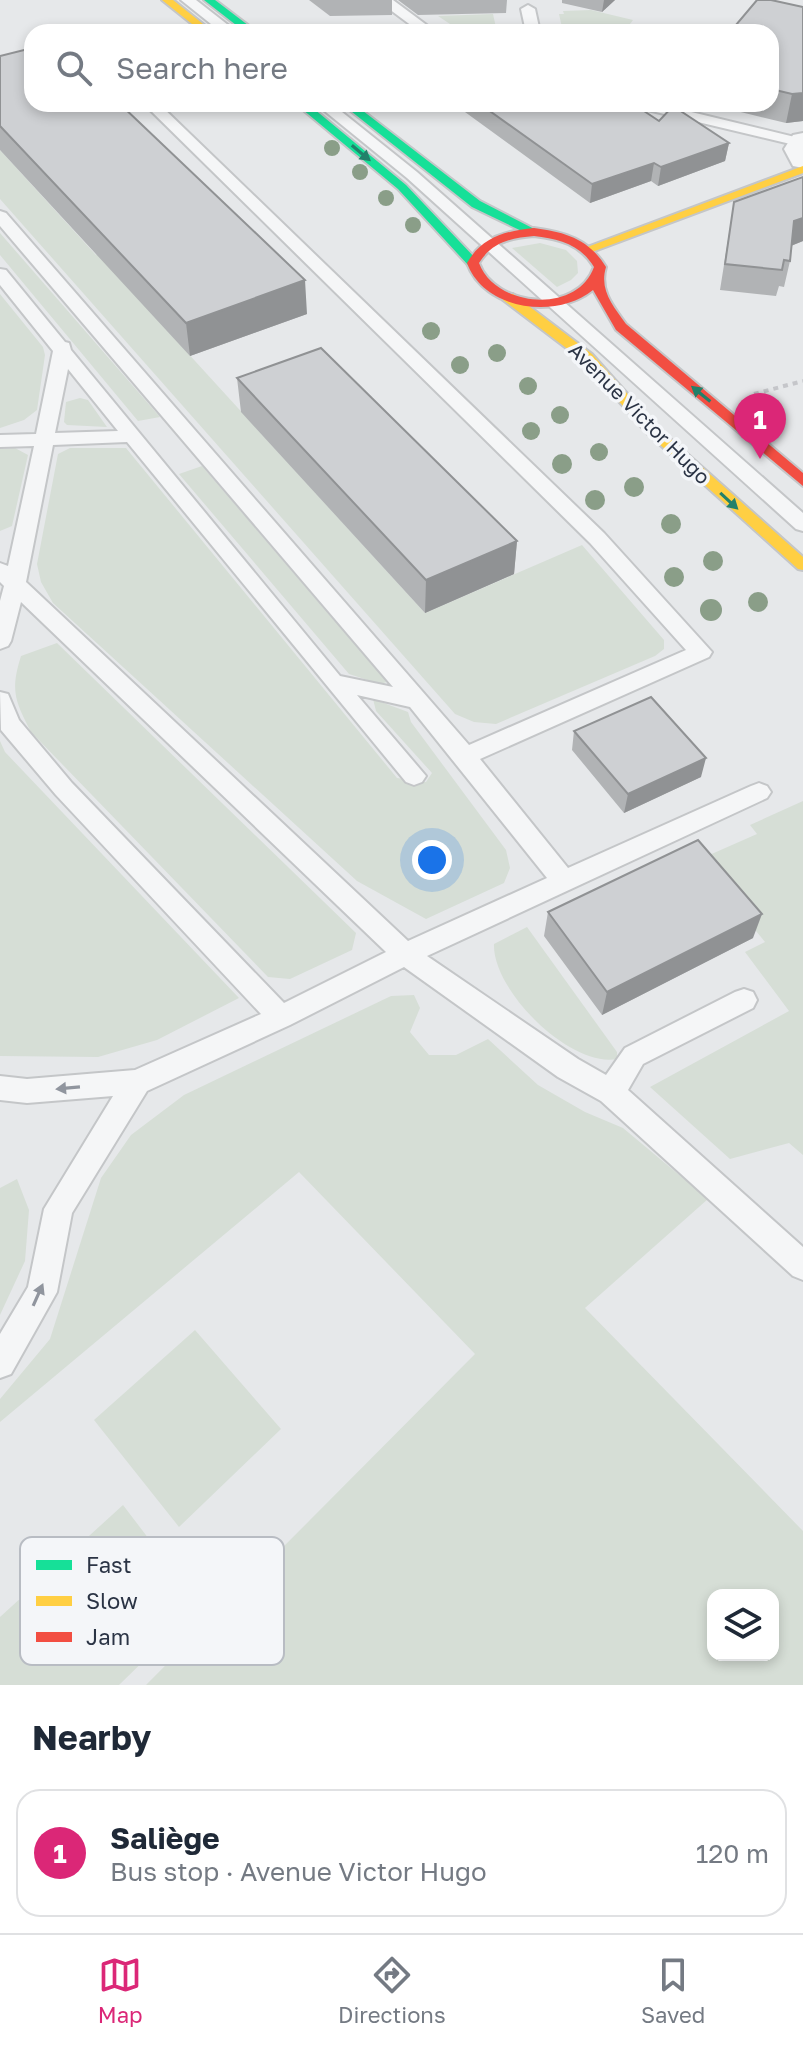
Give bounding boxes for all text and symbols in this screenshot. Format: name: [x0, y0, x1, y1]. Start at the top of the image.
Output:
search box: [24, 24, 779, 112]
icon: search: [52, 46, 96, 90]
text: Search here: [116, 50, 288, 86]
one-way arrow: [351, 144, 371, 161]
street label: Avenue Victor Hugo: [564, 337, 716, 489]
one-way arrow: [691, 387, 711, 403]
pin: 1: [734, 393, 786, 459]
one-way arrow: [720, 492, 739, 510]
your location: [412, 840, 452, 880]
one-way arrow: [55, 1082, 80, 1095]
one-way arrow: [32, 1283, 45, 1307]
legend: [20, 1537, 284, 1665]
text: Fast: [86, 1551, 132, 1578]
text: Slow: [86, 1587, 138, 1614]
map controls: [707, 1589, 779, 1661]
button: layers: [707, 1589, 779, 1661]
text: Jam: [86, 1623, 130, 1650]
text: Nearby: [32, 1717, 152, 1757]
text: Saliège: [110, 1820, 220, 1856]
text: 1: [53, 1838, 67, 1869]
text: 120 m: [696, 1838, 769, 1869]
text: Bus stop · Avenue Victor Hugo: [110, 1856, 487, 1887]
tab: Map: [98, 1953, 143, 2028]
tab: Directions: [338, 1953, 446, 2028]
tab: Saved: [641, 1953, 705, 2028]

